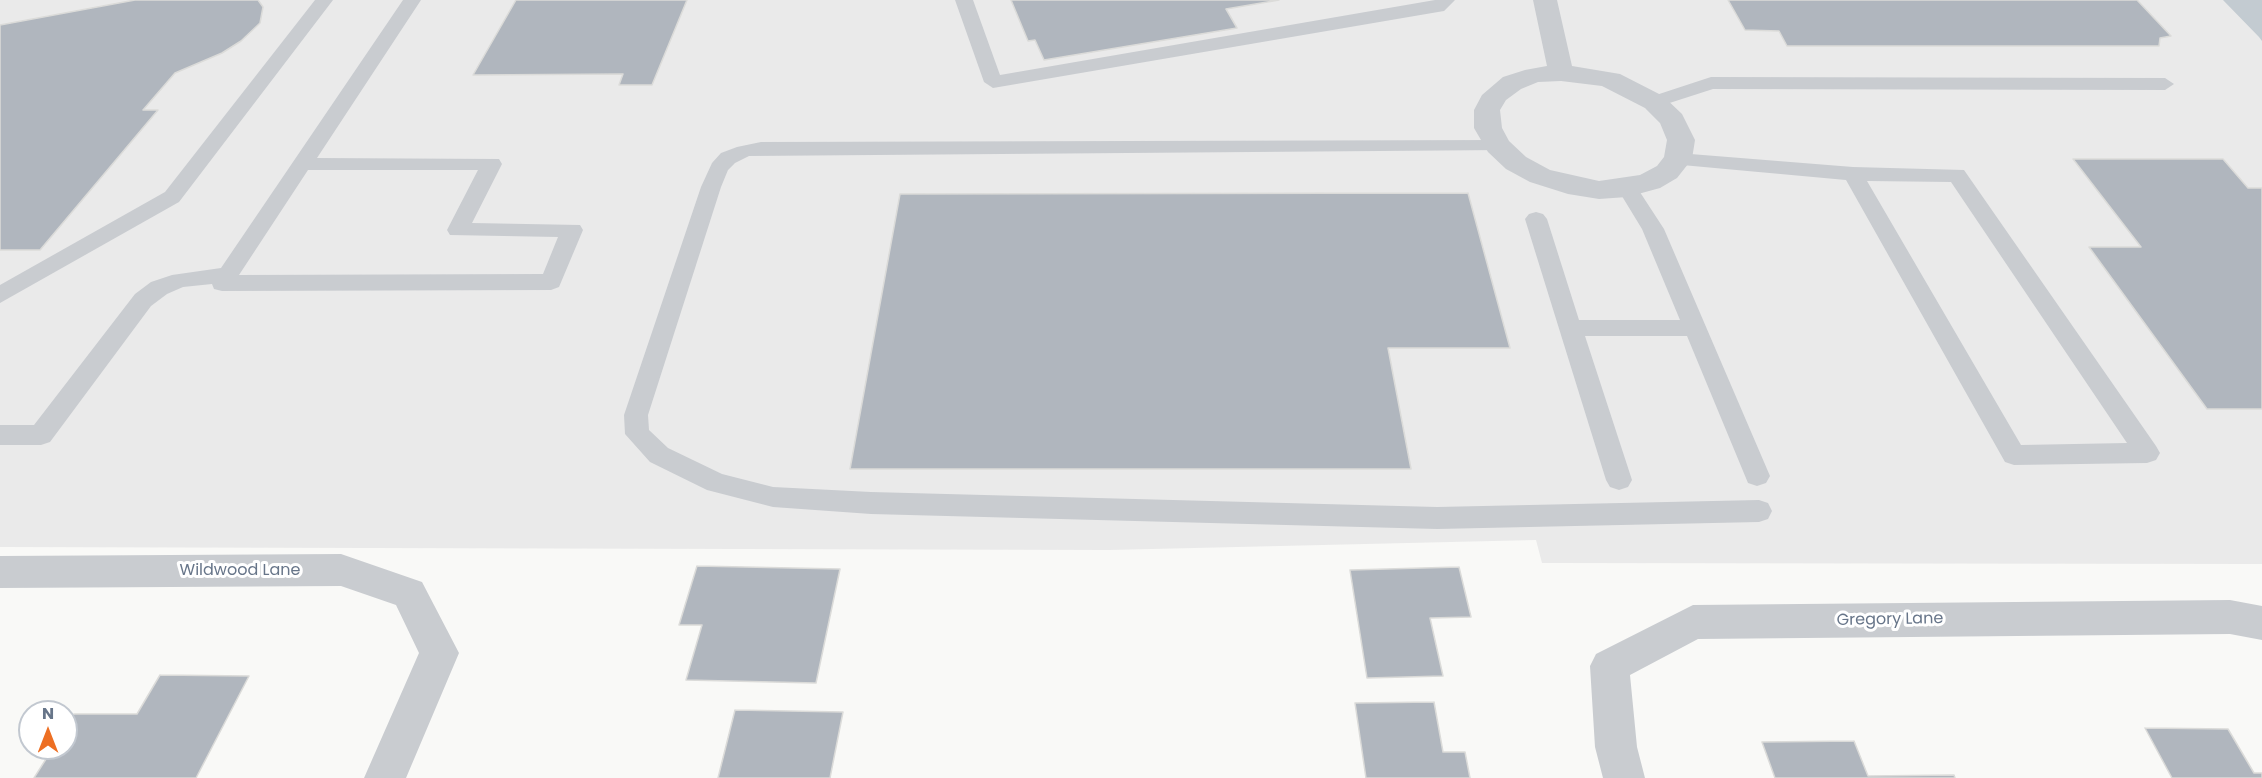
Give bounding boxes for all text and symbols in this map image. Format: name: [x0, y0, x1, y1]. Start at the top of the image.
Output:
street label: Wildwood Lane: [180, 561, 300, 581]
street label: Gregory Lane: [1837, 609, 1943, 631]
north arrow: [18, 700, 78, 760]
text: N: [42, 702, 54, 725]

